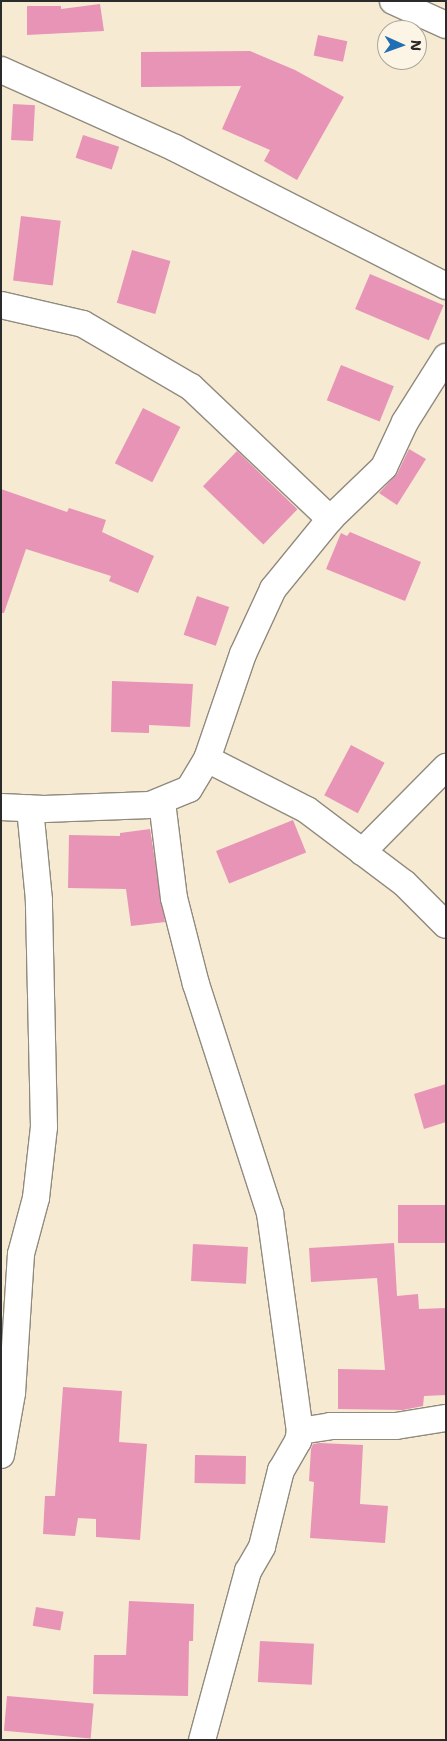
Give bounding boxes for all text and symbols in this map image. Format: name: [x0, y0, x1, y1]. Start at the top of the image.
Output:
north arrow: [377, 20, 427, 70]
text: N: [407, 40, 425, 51]

